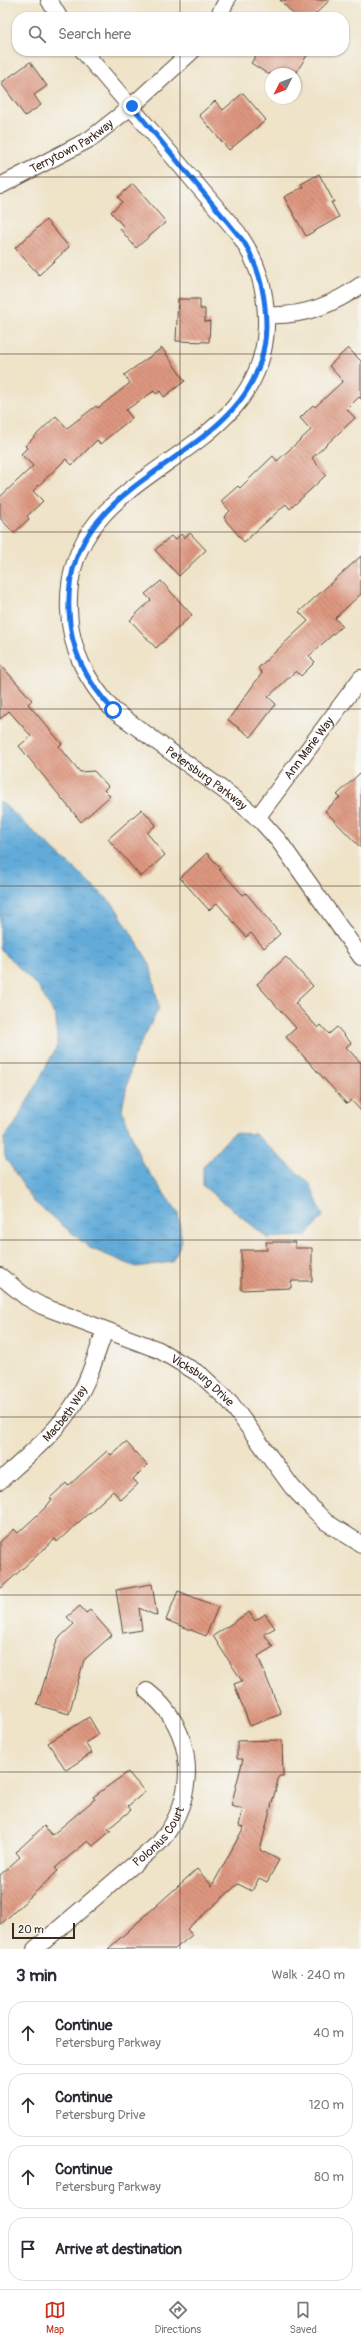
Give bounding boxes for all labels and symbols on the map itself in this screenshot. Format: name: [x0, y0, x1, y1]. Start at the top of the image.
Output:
north arrow: [265, 68, 301, 104]
route end: [123, 97, 141, 115]
street label: Terrytown Parkway: [27, 116, 116, 176]
route start: [104, 701, 122, 719]
street label: Ann Marie Way: [281, 714, 337, 782]
street label: Petersburg Parkway: [162, 743, 250, 813]
street label: Vicksburg Drive: [168, 1351, 237, 1410]
street label: Macbeth Way: [39, 1383, 90, 1445]
street label: Polonius Court: [130, 1804, 188, 1870]
scale bar: [12, 1921, 75, 1940]

